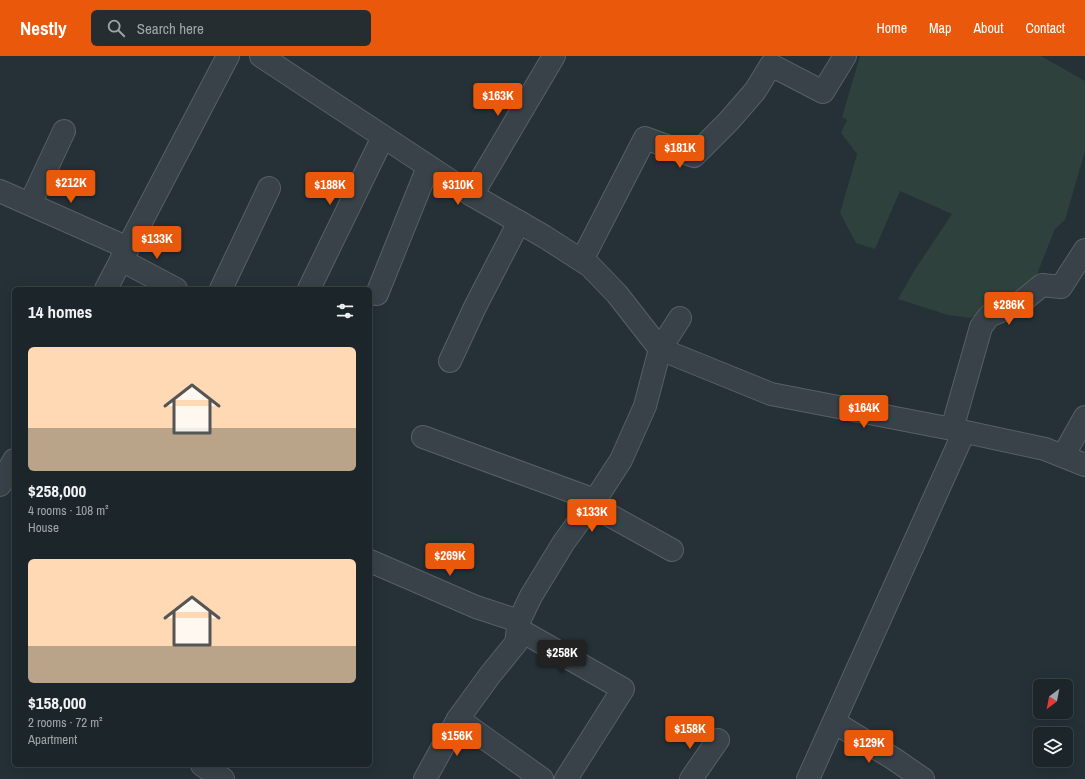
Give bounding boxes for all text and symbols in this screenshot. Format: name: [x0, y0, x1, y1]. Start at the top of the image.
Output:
search box: [91, 10, 371, 46]
text: Nestly: [20, 15, 67, 41]
icon: search: [105, 17, 127, 39]
text: Search here: [137, 18, 204, 39]
text: Home: [876, 19, 907, 37]
text: Map: [929, 19, 951, 37]
text: About: [973, 19, 1003, 37]
text: Contact: [1025, 19, 1065, 37]
pin: $163K: [470, 83, 526, 117]
text: $163K: [482, 87, 514, 104]
pin: $181K: [652, 135, 708, 169]
text: $181K: [664, 139, 696, 156]
pin: $212K: [43, 170, 99, 204]
pin: $188K: [302, 172, 358, 206]
pin: $310K: [430, 172, 486, 206]
text: $212K: [55, 174, 87, 191]
text: $188K: [314, 176, 346, 193]
text: $310K: [442, 176, 474, 193]
pin: $133K: [129, 226, 185, 260]
text: $133K: [141, 230, 173, 247]
pin: $286K: [981, 292, 1037, 326]
text: $286K: [993, 296, 1025, 313]
text: 14 homes: [28, 300, 92, 323]
icon: filters: [334, 300, 356, 322]
icon: home: [156, 373, 228, 445]
pin: $164K: [836, 395, 892, 429]
text: $164K: [848, 399, 880, 416]
text: $258,000: [28, 479, 86, 502]
pin: $133K: [564, 499, 620, 533]
text: 4 rooms · 108 m²: [28, 502, 109, 519]
text: $133K: [576, 503, 608, 520]
text: House: [28, 519, 59, 536]
pin: $269K: [422, 543, 478, 577]
text: $269K: [434, 547, 466, 564]
icon: home: [156, 585, 228, 657]
pin: $258K: [534, 640, 590, 674]
text: $258K: [546, 644, 578, 661]
north arrow: [1033, 679, 1073, 719]
map controls: [1033, 679, 1073, 767]
text: $158,000: [28, 691, 86, 714]
text: 2 rooms · 72 m²: [28, 714, 103, 731]
pin: $158K: [662, 716, 718, 750]
text: $158K: [674, 720, 706, 737]
pin: $156K: [429, 723, 485, 757]
text: $156K: [441, 727, 473, 744]
button: layers: [1033, 727, 1073, 767]
pin: $129K: [841, 730, 897, 764]
text: Apartment: [28, 731, 77, 748]
text: $129K: [853, 734, 885, 751]

